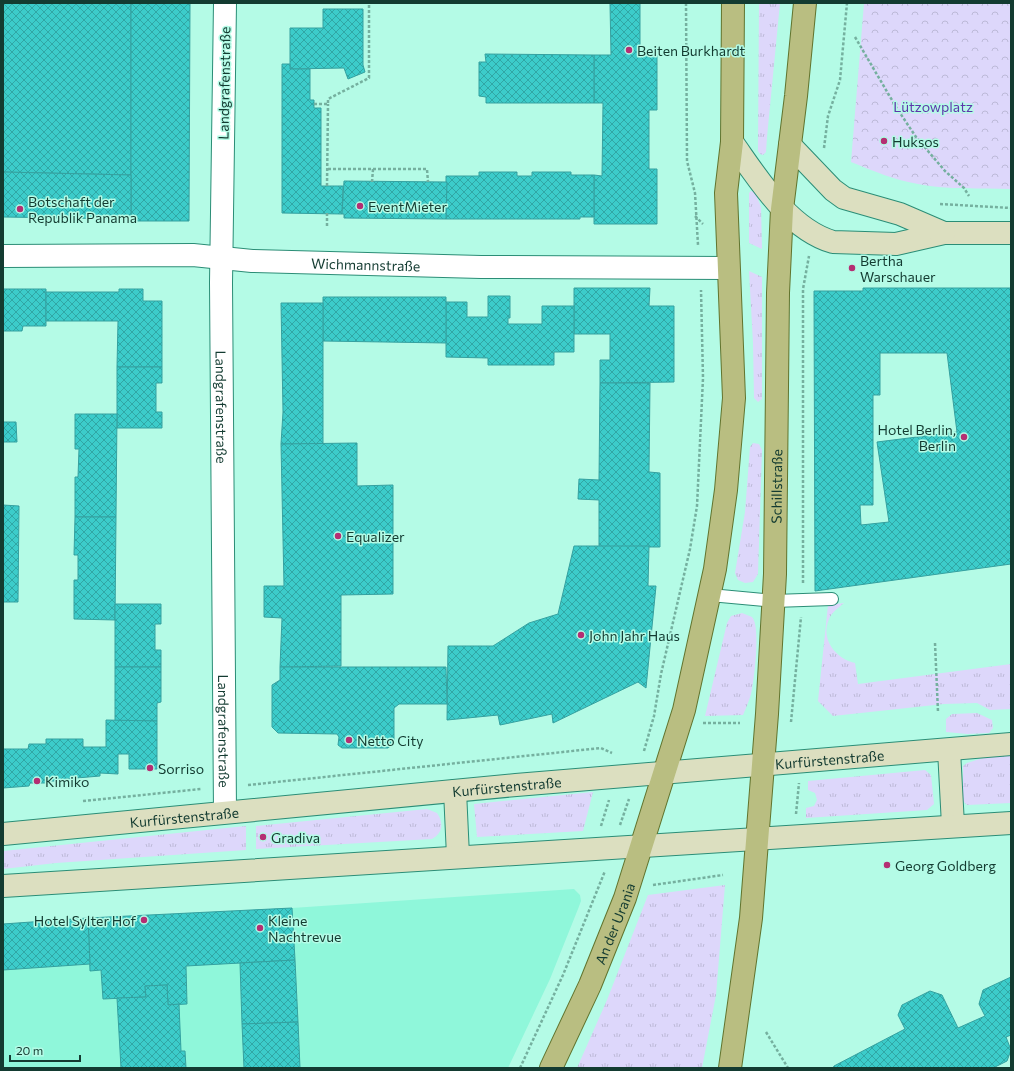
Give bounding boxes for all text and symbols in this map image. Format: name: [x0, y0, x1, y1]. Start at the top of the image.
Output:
street label: Landgrafenstraße: [215, 26, 233, 140]
place label: Beiten Burkhardt: [637, 42, 746, 59]
marker: Beiten Burkhardt: [624, 45, 634, 55]
park label: Lützowplatz: [893, 98, 973, 115]
place label: Huksos: [892, 133, 939, 150]
marker: Huksos: [879, 136, 889, 146]
place label: Botschaft der Republik Panama: [28, 193, 137, 226]
place label: EventMieter: [368, 198, 447, 215]
marker: EventMieter: [355, 201, 365, 211]
marker: Botschaft der Republik Panama: [15, 204, 25, 214]
place label: Bertha Warschauer: [860, 252, 936, 285]
street label: Wichmannstraße: [311, 254, 420, 274]
marker: Bertha Warschauer: [847, 263, 857, 273]
street label: Landgrafenstraße: [213, 350, 231, 464]
place label: Hotel Berlin, Berlin: [878, 421, 956, 454]
marker: Hotel Berlin, Berlin: [959, 432, 969, 442]
street label: Schillstraße: [767, 449, 785, 524]
place label: Equalizer: [346, 528, 405, 545]
marker: Equalizer: [333, 531, 343, 541]
place label: John Jahr Haus: [589, 627, 680, 644]
marker: John Jahr Haus: [576, 630, 586, 640]
street label: Landgrafenstraße: [215, 674, 233, 788]
place label: Netto City: [357, 732, 423, 749]
marker: Netto City: [344, 735, 354, 745]
street label: Kurfürstenstraße: [774, 746, 885, 772]
place label: Sorriso: [158, 760, 204, 777]
marker: Sorriso: [145, 763, 155, 773]
place label: Kimiko: [45, 773, 89, 790]
street label: Kurfürstenstraße: [451, 773, 562, 800]
marker: Kimiko: [32, 776, 42, 786]
street label: Kurfürstenstraße: [129, 803, 239, 830]
place label: Gradiva: [271, 829, 320, 846]
marker: Gradiva: [258, 832, 268, 842]
place label: Georg Goldberg: [895, 857, 996, 874]
marker: Georg Goldberg: [882, 860, 892, 870]
street label: An der Urania: [591, 881, 638, 967]
place label: Hotel Sylter Hof: [34, 912, 136, 929]
place label: Kleine Nachtrevue: [268, 912, 342, 945]
marker: Hotel Sylter Hof: [139, 915, 149, 925]
marker: Kleine Nachtrevue: [255, 923, 265, 933]
scale bar: [10, 1037, 80, 1063]
text: 20 m: [16, 1043, 43, 1057]

